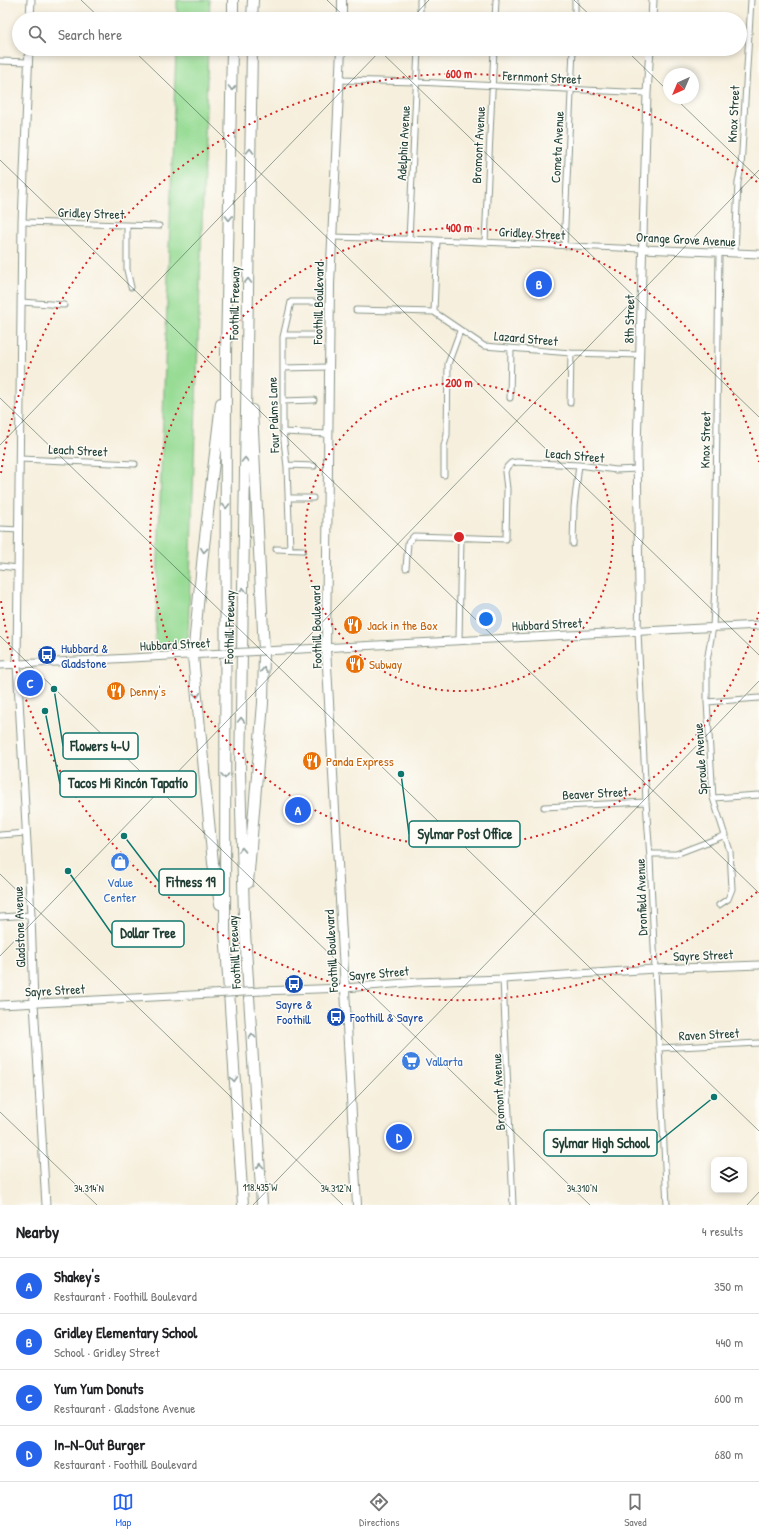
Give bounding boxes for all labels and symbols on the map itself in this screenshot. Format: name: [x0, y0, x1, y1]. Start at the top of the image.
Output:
text: 600 m: [446, 65, 472, 82]
street label: Fernmont Street: [501, 66, 582, 88]
north arrow: [663, 68, 699, 104]
one-way arrow: [227, 85, 236, 91]
street label: Knox Street: [723, 85, 744, 143]
street label: Adelphia Avenue: [392, 105, 414, 181]
street label: Bromont Avenue: [467, 106, 489, 184]
street label: Cometa Avenue: [546, 111, 568, 183]
one-way arrow: [246, 148, 254, 154]
street label: Gridley Street: [57, 203, 125, 223]
one-way arrow: [225, 215, 233, 221]
text: 400 m: [446, 219, 472, 236]
street label: Gridley Street: [498, 222, 566, 244]
street label: Orange Grove Avenue: [636, 227, 736, 251]
street label: Foothill Boulevard: [308, 261, 328, 346]
street label: Foothill Freeway: [224, 266, 244, 341]
pin: B: [526, 269, 552, 299]
one-way arrow: [243, 278, 252, 284]
street label: 8th Street: [620, 294, 638, 344]
street label: Lazard Street: [493, 326, 559, 350]
text: 200 m: [445, 374, 473, 391]
street label: Four Palms Lane: [263, 377, 283, 454]
street label: Knox Street: [696, 411, 715, 469]
street label: Leach Street: [48, 439, 108, 461]
street label: Leach Street: [545, 443, 606, 467]
one-way arrow: [241, 457, 249, 463]
one-way arrow: [222, 503, 230, 509]
centre of rings: [452, 530, 466, 544]
one-way arrow: [199, 547, 208, 553]
street label: Foothill Boulevard: [306, 585, 326, 670]
one-way arrow: [239, 587, 247, 593]
street label: Foothill Freeway: [219, 590, 239, 665]
your location: [476, 609, 496, 629]
street label: Hubbard Street: [511, 613, 583, 635]
restaurant icon: Jack in the Box: [342, 614, 364, 636]
place label: Jack in the Box: [367, 616, 438, 634]
street label: Hubbard Street: [139, 633, 211, 655]
place label: Hubbard & Gladstone: [61, 639, 108, 672]
bus stop icon: Hubbard & Gladstone: [36, 644, 58, 666]
restaurant icon: Subway: [344, 653, 366, 675]
place label: Subway: [369, 655, 403, 673]
one-way arrow: [259, 667, 268, 673]
pin: C: [17, 668, 43, 698]
restaurant icon: Denny's: [105, 680, 127, 702]
place label: Denny's: [130, 682, 166, 700]
one-way arrow: [193, 692, 202, 698]
one-way arrow: [237, 717, 245, 723]
street label: Sproule Avenue: [689, 723, 711, 795]
callout: Flowers 4-U: [63, 733, 138, 759]
text: Flowers 4-U: [69, 736, 130, 755]
restaurant icon: Panda Express: [301, 750, 323, 772]
place label: Panda Express: [326, 752, 394, 770]
callout: Tacos Mi Rincón Tapatío: [60, 771, 196, 797]
text: Tacos Mi Rincón Tapatío: [67, 773, 188, 794]
one-way arrow: [221, 773, 229, 779]
street label: Beaver Street: [562, 782, 629, 804]
pin: A: [285, 795, 311, 825]
callout: Sylmar Post Office: [409, 821, 520, 847]
text: Sylmar Post Office: [418, 824, 513, 845]
one-way arrow: [238, 846, 247, 853]
shop icon: Value Center: [109, 851, 131, 873]
street label: Dronfield Avenue: [631, 858, 651, 936]
callout: Fitness 19: [159, 869, 224, 895]
text: Fitness 19: [165, 872, 217, 891]
place label: Value Center: [104, 873, 136, 906]
street label: Gladstone Avenue: [9, 886, 29, 968]
street label: Foothill Boulevard: [320, 909, 342, 994]
street label: Foothill Freeway: [223, 914, 245, 990]
callout: Dollar Tree: [112, 921, 184, 947]
text: Dollar Tree: [120, 923, 176, 942]
street label: Sayre Street: [673, 945, 734, 965]
street label: Sayre Street: [348, 961, 410, 985]
bus stop icon: Sayre & Foothill: [283, 973, 305, 995]
street label: Sayre Street: [25, 979, 86, 1001]
place label: Sayre & Foothill: [276, 995, 312, 1028]
bus stop icon: Foothill & Sayre: [325, 1006, 347, 1028]
place label: Foothill & Sayre: [349, 1008, 423, 1026]
street label: Raven Street: [678, 1023, 740, 1045]
one-way arrow: [247, 1033, 256, 1039]
supermarket icon: Vallarta: [400, 1050, 422, 1072]
place label: Vallarta: [425, 1052, 463, 1070]
street label: Bromont Avenue: [487, 1053, 509, 1131]
one-way arrow: [230, 1075, 239, 1082]
pin: D: [386, 1122, 412, 1152]
callout: Sylmar High School: [544, 1130, 657, 1156]
text: Sylmar High School: [552, 1133, 650, 1154]
one-way arrow: [255, 1163, 264, 1169]
text: 118.435°W: [243, 1181, 278, 1194]
text: 34.314°N: [74, 1182, 104, 1195]
text: 34.312°N: [321, 1182, 351, 1195]
text: 34.310°N: [567, 1182, 597, 1195]

